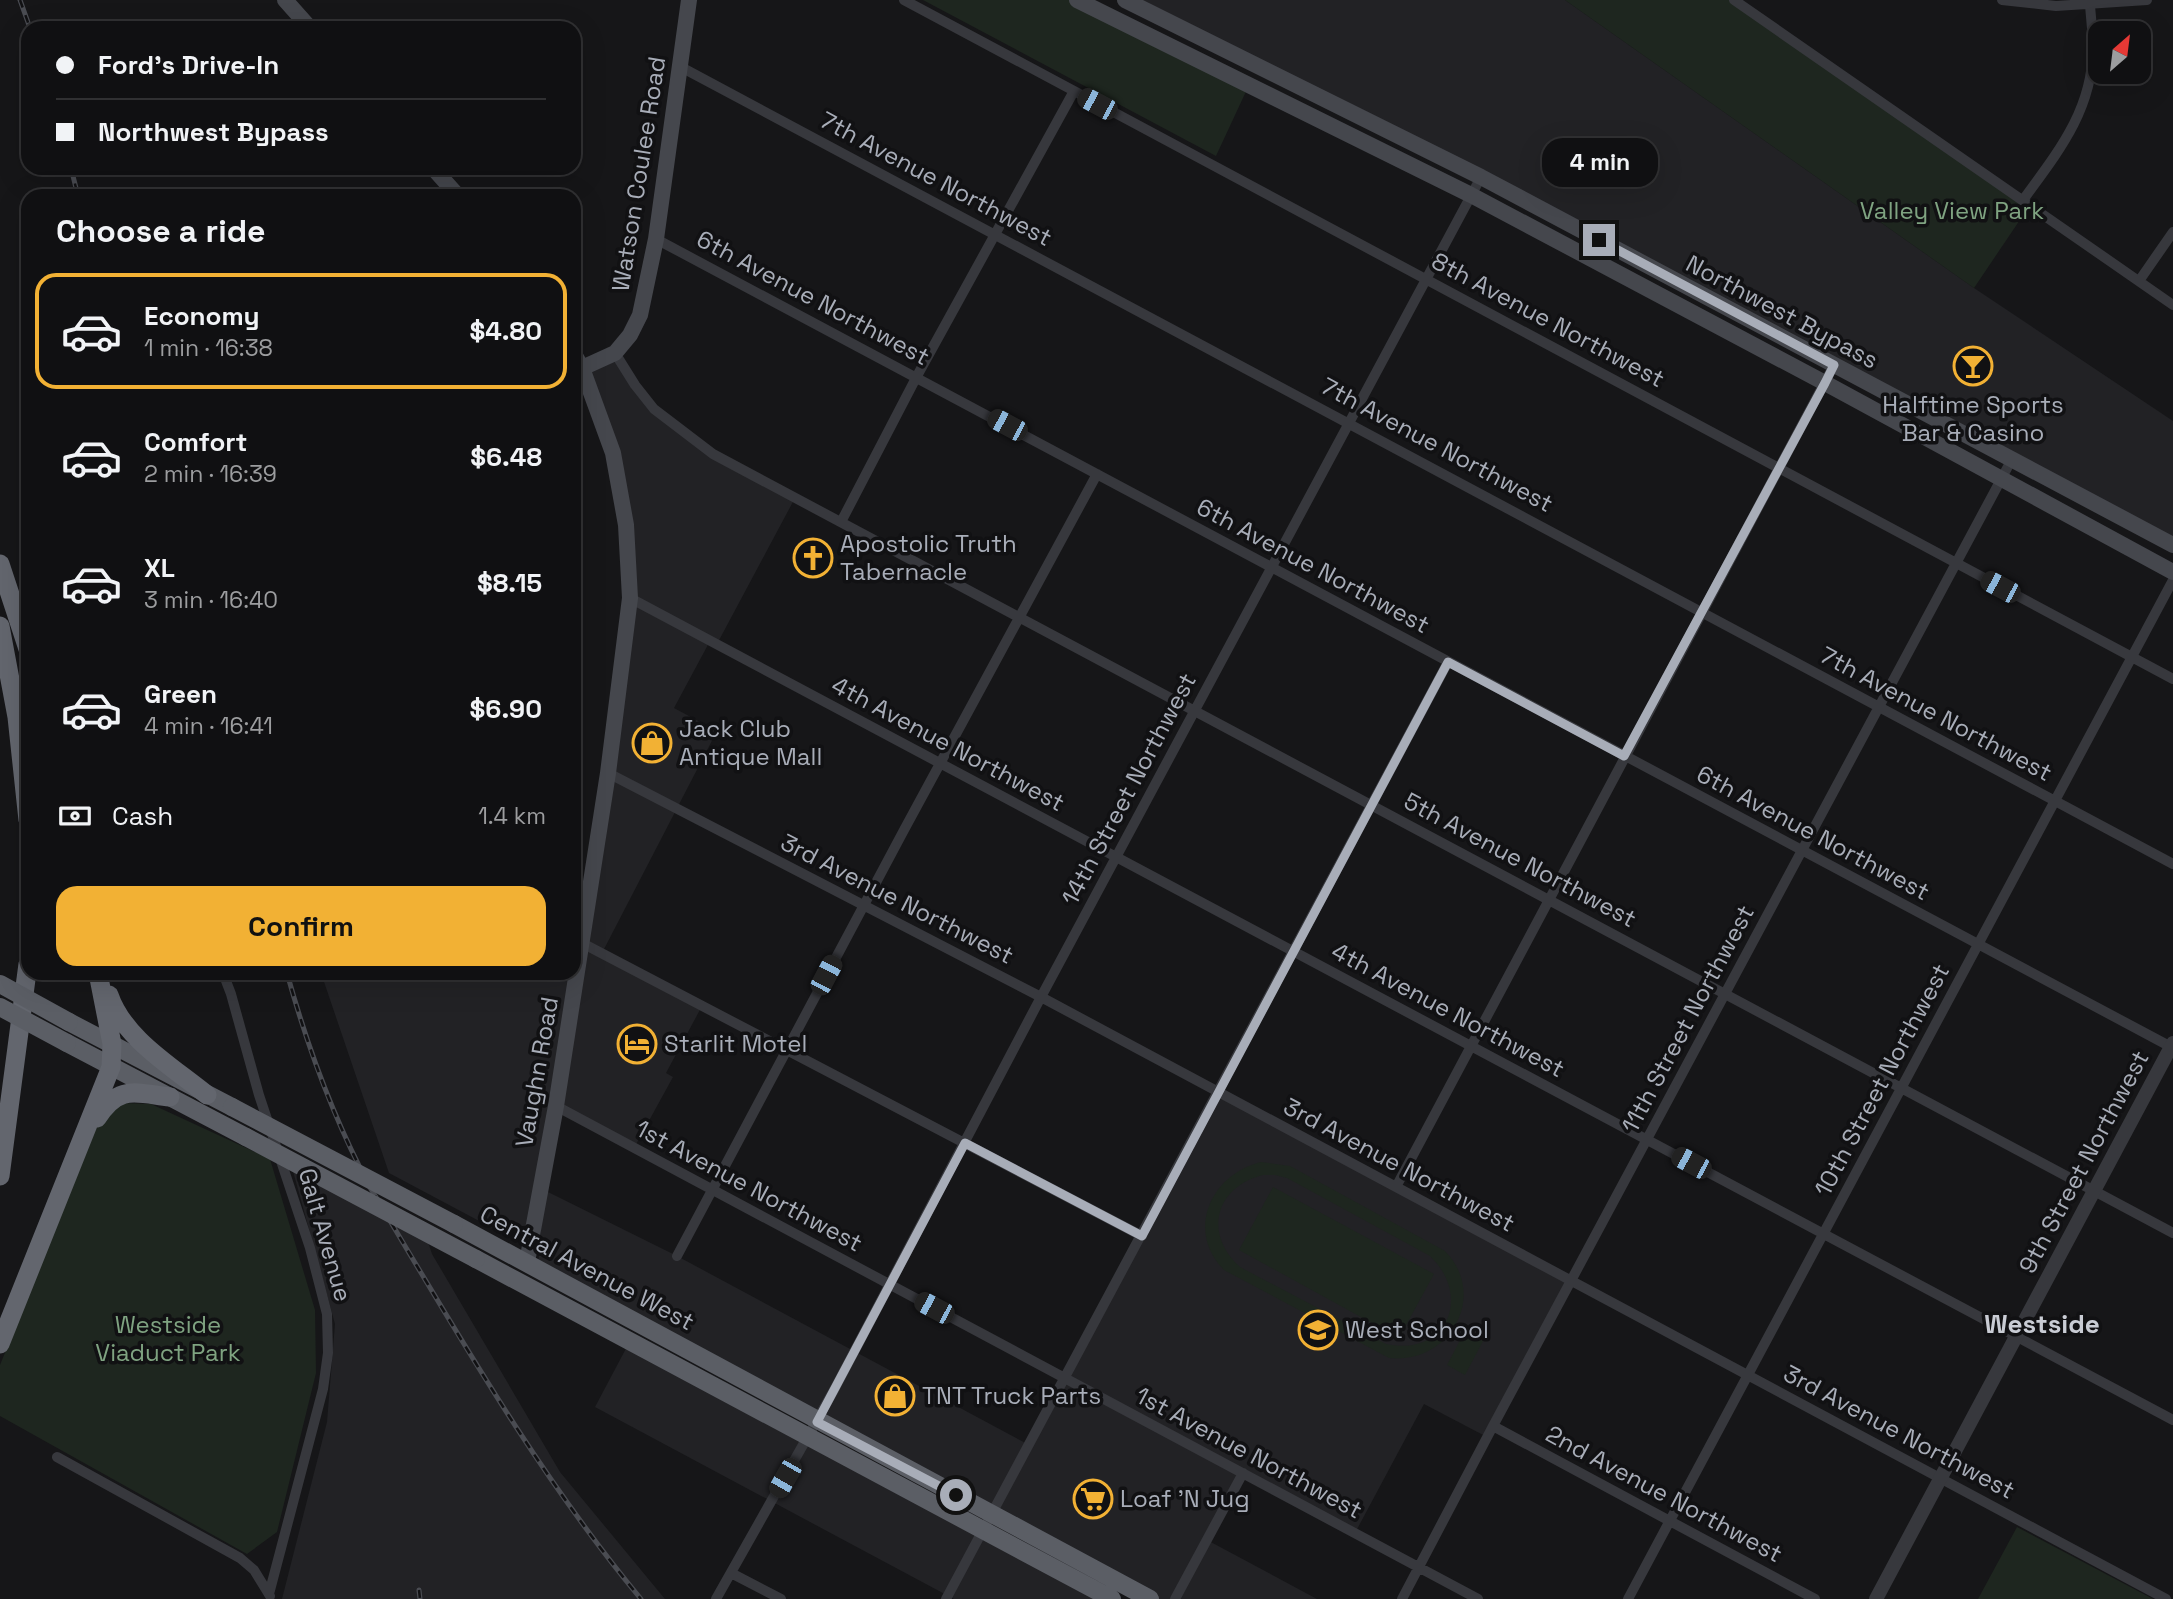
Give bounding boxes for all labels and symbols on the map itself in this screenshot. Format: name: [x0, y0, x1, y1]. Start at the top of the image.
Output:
north arrow: [2088, 21, 2151, 84]
street label: Watson Coulee Road: [605, 54, 672, 294]
car: [1074, 85, 1121, 123]
street label: 7th Avenue Northwest: [815, 104, 1057, 253]
callout: 4 min: [1541, 138, 1657, 188]
park label: Valley View Park: [1860, 195, 2044, 226]
street label: 6th Avenue Northwest: [691, 223, 935, 372]
route end: [1583, 224, 1615, 256]
street label: 8th Avenue Northwest: [1426, 245, 1670, 394]
street label: Northwest Bypass: [1681, 248, 1884, 375]
bar icon: Halftime Sports Bar & Casino: [1952, 345, 1994, 387]
street label: 7th Avenue Northwest: [1316, 370, 1558, 519]
place label: Halftime Sports Bar & Casino: [1882, 389, 2064, 448]
car: [984, 406, 1031, 444]
street label: 6th Avenue Northwest: [1191, 491, 1435, 640]
place label: Apostolic Truth Tabernacle: [840, 528, 1017, 587]
church icon: Apostolic Truth Tabernacle: [792, 537, 834, 579]
car: [1977, 568, 2024, 606]
street label: 7th Avenue Northwest: [1815, 639, 2057, 788]
street label: 14th Street Northwest: [1054, 667, 1203, 910]
street label: 4th Avenue Northwest: [826, 669, 1070, 818]
place label: Jack Club Antique Mall: [679, 713, 822, 772]
shop icon: Jack Club Antique Mall: [631, 722, 673, 764]
street label: 6th Avenue Northwest: [1691, 758, 1935, 907]
street label: 5th Avenue Northwest: [1399, 785, 1642, 934]
street label: 3rd Avenue Northwest: [776, 826, 1019, 971]
street label: 11th Street Northwest: [1614, 900, 1761, 1138]
street label: 4th Avenue Northwest: [1326, 935, 1570, 1084]
car: [807, 952, 846, 998]
street label: 10th Street Northwest: [1807, 958, 1956, 1201]
street label: Vaughn Road: [508, 994, 565, 1149]
hotel icon: Starlit Motel: [616, 1023, 658, 1065]
place label: Starlit Motel: [664, 1028, 807, 1059]
street label: 9th Street Northwest: [2012, 1045, 2156, 1279]
street label: 3rd Avenue Northwest: [1278, 1090, 1520, 1239]
street label: 1st Avenue Northwest: [631, 1113, 868, 1258]
car: [1668, 1144, 1715, 1182]
street label: Galt Avenue: [292, 1165, 359, 1305]
street label: Central Avenue West: [475, 1198, 700, 1337]
car: [911, 1289, 958, 1327]
district label: Westside: [1984, 1307, 2100, 1341]
park label: Westside Viaduct Park: [95, 1309, 241, 1368]
school or university icon: West School: [1297, 1309, 1339, 1351]
place label: West School: [1345, 1314, 1489, 1345]
street label: 3rd Avenue Northwest: [1778, 1357, 2020, 1506]
shop icon: TNT Truck Parts: [874, 1375, 916, 1417]
place label: TNT Truck Parts: [922, 1380, 1101, 1411]
street label: 1st Avenue Northwest: [1131, 1380, 1368, 1525]
street label: 2nd Avenue Northwest: [1541, 1418, 1788, 1569]
car: [766, 1455, 805, 1501]
supermarket icon: Loaf 'N Jug: [1072, 1478, 1114, 1520]
route start: [940, 1479, 972, 1511]
place label: Loaf 'N Jug: [1120, 1483, 1250, 1514]

